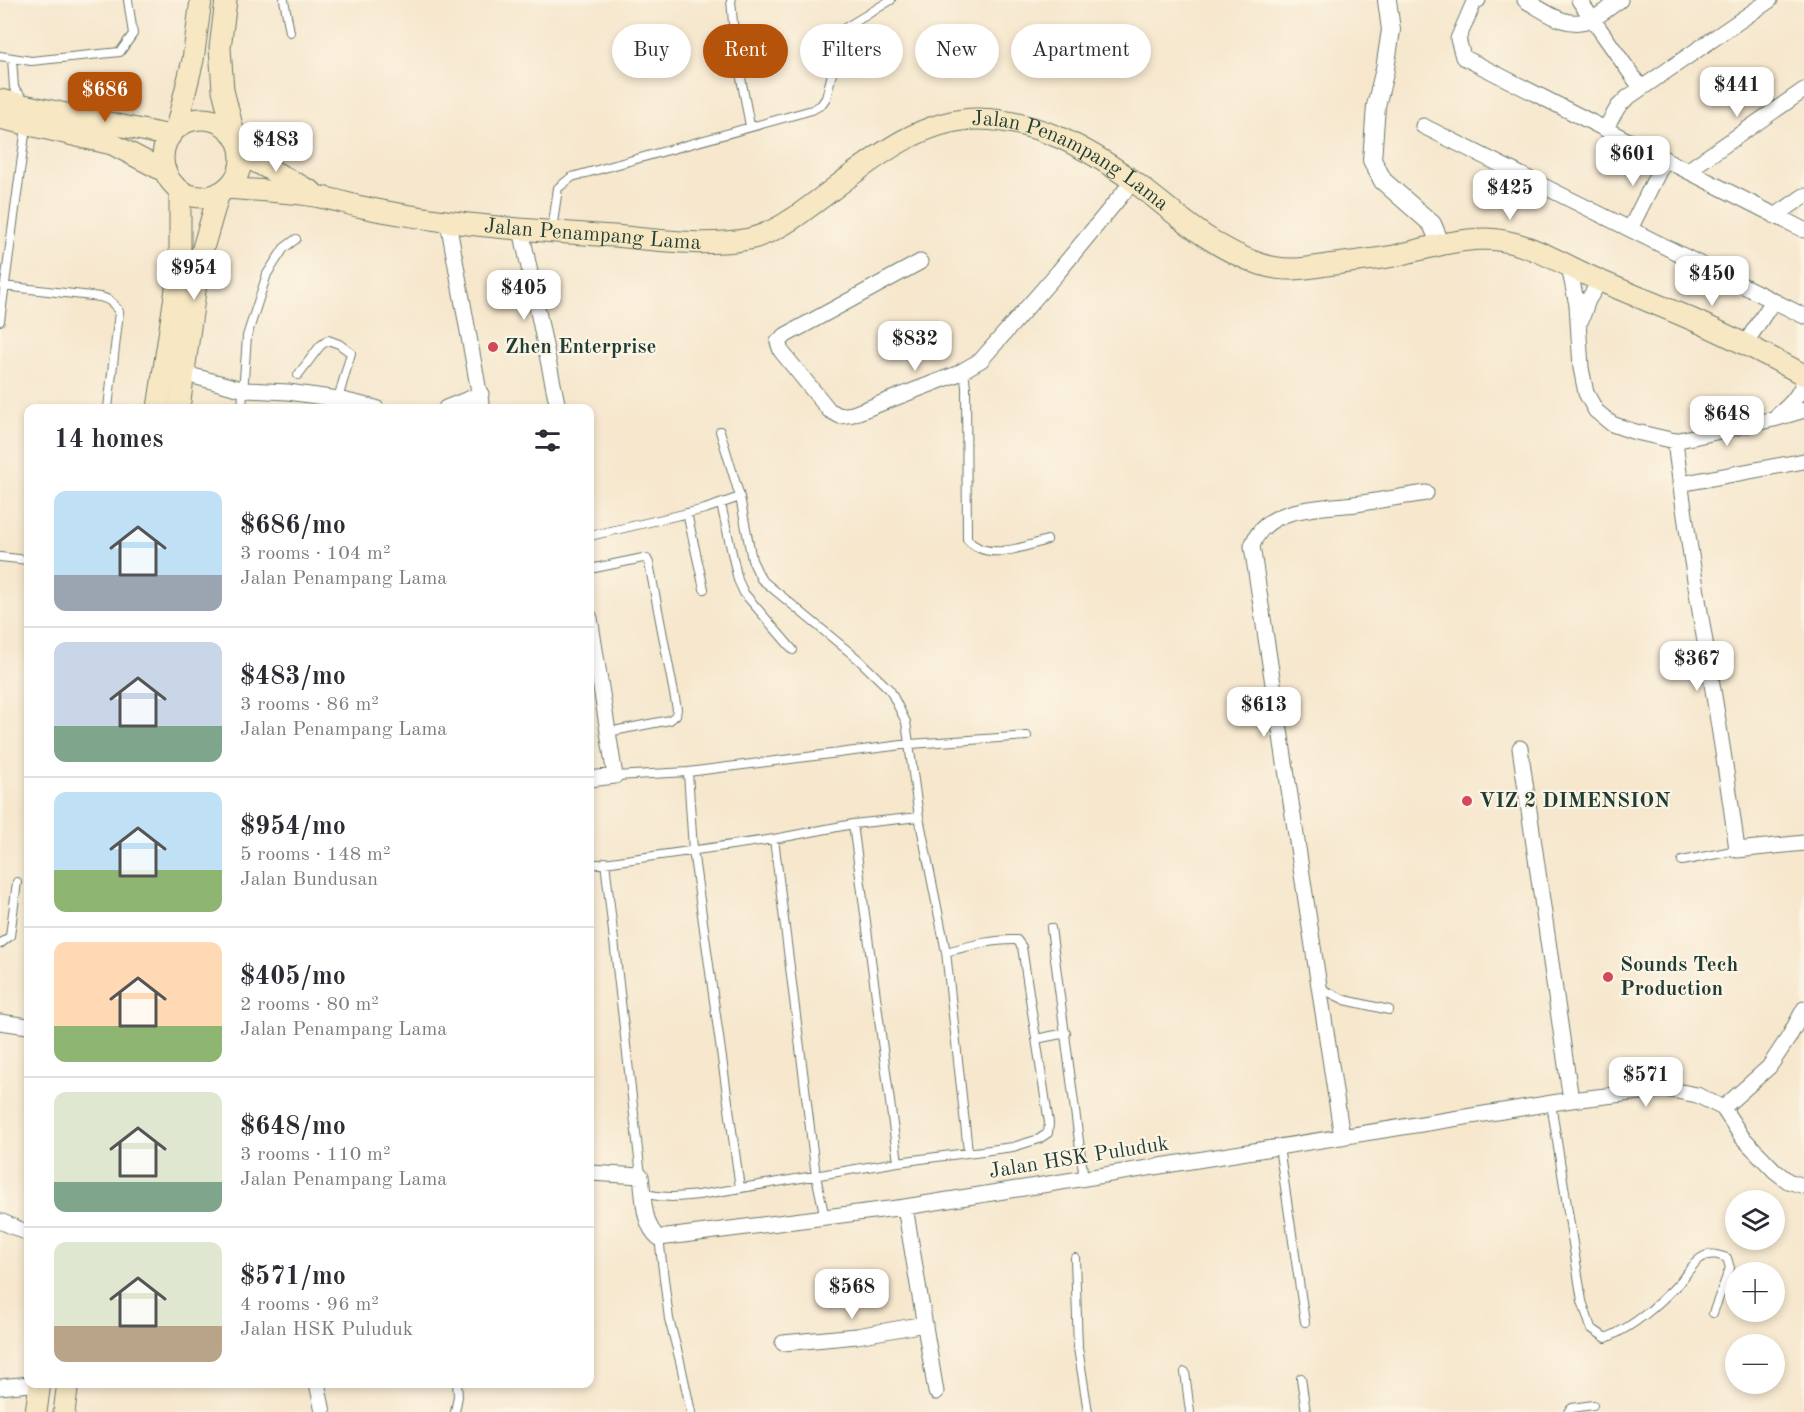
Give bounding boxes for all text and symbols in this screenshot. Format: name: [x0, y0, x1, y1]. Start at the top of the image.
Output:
chip: Buy: [612, 24, 691, 78]
chip: Rent: [703, 24, 788, 78]
chip: Filters: [800, 24, 903, 78]
chip: New: [915, 24, 999, 78]
chip: Apartment: [1011, 24, 1151, 78]
pin: $441: [1701, 67, 1773, 118]
pin: $686: [69, 72, 141, 123]
text: $441: [1714, 76, 1760, 96]
text: $686: [82, 81, 128, 101]
street label: Jalan Penampang Lama: [972, 108, 1172, 215]
pin: $483: [240, 122, 312, 173]
text: $483: [253, 131, 299, 151]
pin: $601: [1597, 136, 1669, 187]
text: $601: [1610, 145, 1656, 165]
pin: $425: [1474, 170, 1546, 221]
text: $425: [1487, 179, 1533, 199]
street label: Jalan Penampang Lama: [483, 215, 701, 253]
pin: $954: [158, 250, 230, 301]
pin: $450: [1676, 256, 1748, 307]
text: $954: [171, 259, 217, 279]
text: $450: [1689, 265, 1735, 285]
pin: $405: [488, 270, 560, 321]
text: $405: [501, 279, 547, 299]
pin: $832: [879, 321, 951, 372]
text: $832: [892, 330, 938, 350]
place label: Zhen Enterprise: [505, 337, 656, 358]
marker: Zhen Enterprise: [486, 340, 500, 354]
pin: $648: [1691, 396, 1763, 447]
text: $648: [1704, 405, 1750, 425]
icon: filters: [531, 424, 564, 457]
text: 14 homes: [54, 427, 163, 453]
text: $686/mo: [240, 513, 346, 539]
icon: home: [102, 515, 174, 587]
text: 3 rooms · 104 m²: [240, 544, 390, 564]
text: Jalan Penampang Lama: [240, 569, 447, 589]
pin: $367: [1661, 641, 1733, 692]
text: $367: [1674, 650, 1720, 670]
text: $483/mo: [240, 664, 346, 690]
icon: home: [102, 666, 174, 738]
pin: $613: [1228, 687, 1300, 738]
text: 3 rooms · 86 m²: [240, 695, 379, 715]
text: $613: [1241, 696, 1287, 716]
text: Jalan Penampang Lama: [240, 720, 447, 740]
place label: VIZ 2 DIMENSION: [1479, 791, 1670, 812]
marker: VIZ 2 DIMENSION: [1460, 794, 1474, 808]
text: $954/mo: [240, 814, 346, 840]
icon: home: [102, 816, 174, 888]
text: 5 rooms · 148 m²: [240, 845, 390, 865]
text: Jalan Bundusan: [240, 870, 378, 890]
place label: Sounds Tech Production: [1620, 955, 1738, 1000]
text: $405/mo: [240, 964, 346, 990]
icon: home: [102, 966, 174, 1038]
marker: Sounds Tech Production: [1601, 970, 1615, 984]
text: 2 rooms · 80 m²: [240, 995, 379, 1015]
text: Jalan Penampang Lama: [240, 1020, 447, 1040]
pin: $571: [1610, 1057, 1682, 1108]
text: $571: [1623, 1066, 1669, 1086]
text: $648/mo: [240, 1114, 346, 1140]
icon: home: [102, 1116, 174, 1188]
street label: Jalan HSK Puluduk: [988, 1133, 1170, 1183]
text: 3 rooms · 110 m²: [240, 1145, 390, 1165]
text: Jalan Penampang Lama: [240, 1170, 447, 1190]
map controls: [1725, 1190, 1785, 1394]
button: layers: [1725, 1190, 1785, 1250]
button: +: [1725, 1262, 1785, 1322]
text: $571/mo: [240, 1264, 346, 1290]
icon: home: [102, 1266, 174, 1338]
pin: $568: [816, 1269, 888, 1320]
text: $568: [829, 1278, 875, 1298]
text: 4 rooms · 96 m²: [240, 1295, 379, 1315]
text: Jalan HSK Puluduk: [240, 1320, 413, 1340]
button: −: [1725, 1334, 1785, 1394]

